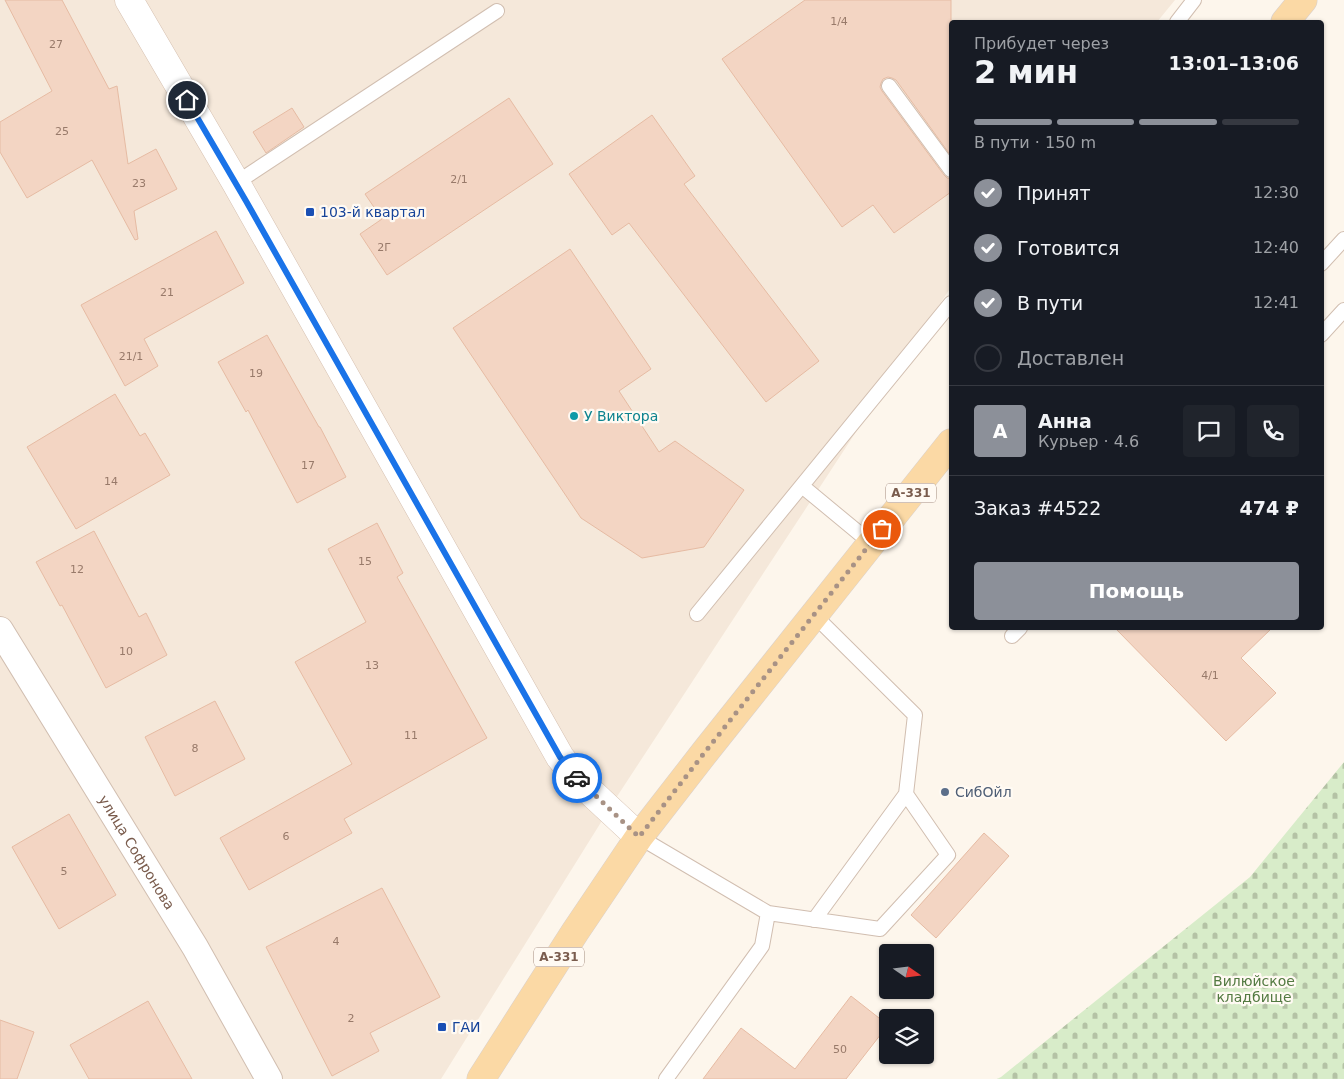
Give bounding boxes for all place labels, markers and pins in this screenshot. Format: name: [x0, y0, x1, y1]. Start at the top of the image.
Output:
pin: [166, 79, 208, 121]
place label: 103-й квартал: [320, 204, 425, 220]
marker: 103-й квартал: [304, 206, 316, 218]
place label: У Виктора: [584, 408, 658, 424]
marker: У Виктора: [568, 410, 580, 422]
pin: [861, 508, 903, 550]
place label: СибОйл: [955, 784, 1012, 800]
marker: СибОйл: [939, 786, 951, 798]
place label: ГАИ: [452, 1019, 481, 1035]
marker: ГАИ: [436, 1021, 448, 1033]

